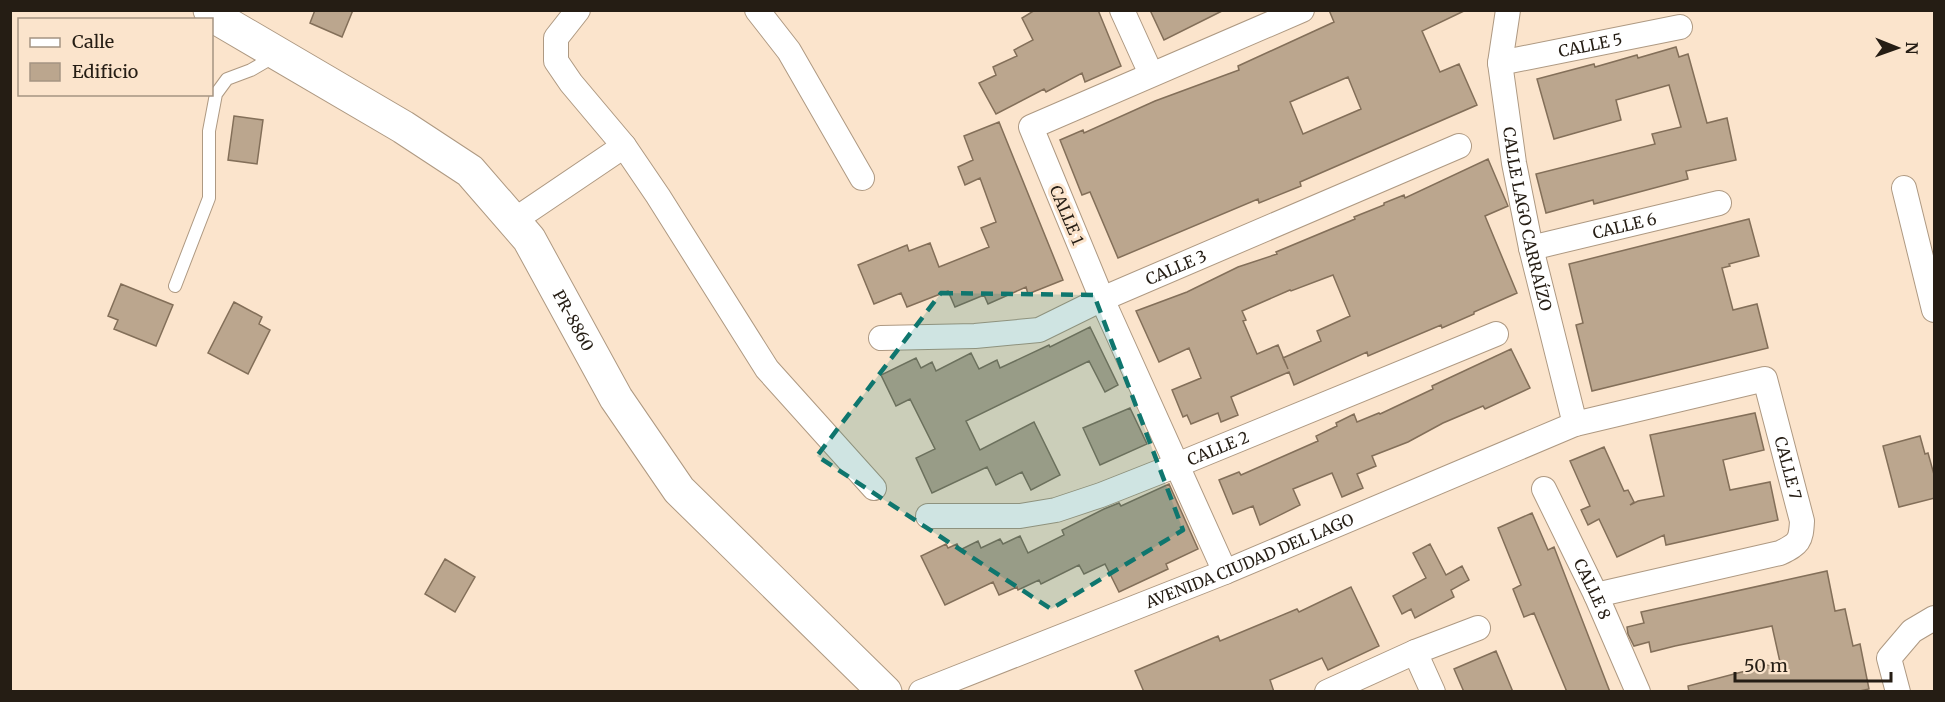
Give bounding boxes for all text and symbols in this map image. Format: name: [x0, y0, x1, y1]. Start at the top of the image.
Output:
legend: [18, 18, 213, 96]
north arrow: [1867, 18, 1927, 78]
street label: CALLE 5: [1557, 29, 1624, 61]
text: Calle: [72, 30, 114, 53]
text: N: [1902, 42, 1922, 55]
text: Edificio: [72, 60, 138, 83]
street label: CALLE LAGO CARRAÍZO: [1499, 126, 1556, 313]
street label: CALLE 1: [1046, 182, 1088, 248]
street label: CALLE 6: [1590, 208, 1659, 243]
street label: CALLE 3: [1142, 245, 1210, 289]
street label: PR-8860: [549, 286, 598, 354]
street label: CALLE 2: [1184, 427, 1252, 470]
street label: CALLE 7: [1770, 434, 1806, 502]
street label: AVENIDA CIUDAD DEL LAGO: [1142, 509, 1357, 613]
street label: CALLE 8: [1570, 555, 1615, 622]
scale bar: [1735, 645, 1891, 683]
text: 50 m: [1744, 654, 1788, 677]

